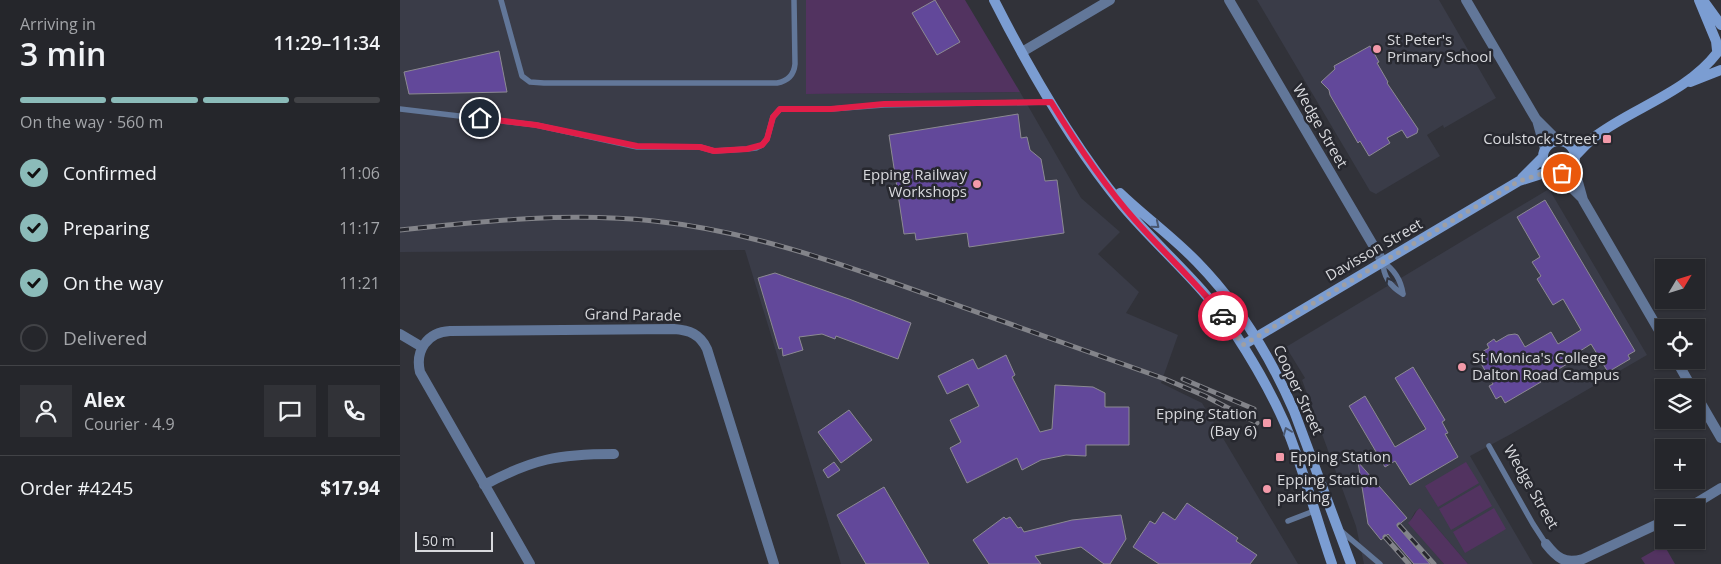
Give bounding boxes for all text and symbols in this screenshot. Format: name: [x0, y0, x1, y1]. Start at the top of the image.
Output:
text: Arriving in: [20, 13, 96, 35]
place label: St Peter's Primary School: [1387, 29, 1492, 66]
text: 11:29–11:34: [273, 30, 380, 56]
text: 3 min: [20, 32, 106, 75]
marker: St Peter's Primary School: [1371, 43, 1383, 55]
street label: Wedge Street: [1289, 80, 1353, 171]
pin: [459, 97, 501, 139]
icon: home: [466, 104, 494, 132]
text: On the way · 560 m: [20, 111, 163, 133]
place label: Coulstock Street: [1483, 128, 1597, 148]
marker: Coulstock Street: [1601, 133, 1613, 145]
pin: [1541, 152, 1583, 194]
icon: check: [20, 159, 48, 187]
icon: bag: [1548, 159, 1576, 187]
text: Confirmed: [63, 160, 157, 186]
text: 11:06: [339, 162, 380, 184]
place label: Epping Railway Workshops: [863, 164, 967, 201]
marker: Epping Railway Workshops: [971, 178, 983, 190]
street label: Davisson Street: [1321, 213, 1426, 285]
icon: check: [20, 214, 48, 242]
text: Preparing: [63, 215, 150, 241]
text: 11:17: [339, 217, 380, 239]
one-way arrow: [1150, 219, 1159, 228]
north arrow: [1655, 259, 1705, 309]
map controls: [1655, 259, 1705, 549]
icon: check: [20, 269, 48, 297]
text: On the way: [63, 270, 163, 296]
text: 11:21: [339, 272, 380, 294]
one-way arrow: [1385, 277, 1395, 286]
courier: [1198, 291, 1248, 341]
icon: car: [1209, 302, 1237, 330]
street label: Grand Parade: [584, 303, 682, 325]
button: locate: [1655, 319, 1705, 369]
text: Delivered: [63, 325, 147, 351]
street label: Cooper Street: [1269, 341, 1328, 438]
place label: St Monica's College Dalton Road Campus: [1472, 347, 1619, 384]
marker: St Monica's College Dalton Road Campus: [1456, 361, 1468, 373]
button: layers: [1655, 379, 1705, 429]
button: person: [20, 385, 72, 437]
button: chat: [264, 385, 316, 437]
button: phone: [328, 385, 380, 437]
text: Alex: [84, 387, 125, 413]
place label: Epping Station (Bay 6): [1156, 403, 1257, 440]
text: Courier · 4.9: [84, 413, 175, 435]
marker: Epping Station (Bay 6): [1261, 417, 1273, 429]
one-way arrow: [1283, 427, 1293, 436]
button: +: [1655, 439, 1705, 489]
street label: Wedge Street: [1500, 441, 1564, 532]
place label: Epping Station: [1290, 446, 1391, 466]
marker: Epping Station: [1274, 451, 1286, 463]
place label: Epping Station parking: [1277, 469, 1378, 506]
text: Order #4245: [20, 475, 133, 501]
text: $17.94: [320, 475, 380, 501]
marker: Epping Station parking: [1261, 483, 1273, 495]
button: −: [1655, 499, 1705, 549]
scale bar: [415, 529, 492, 552]
text: 50 m: [422, 531, 455, 550]

